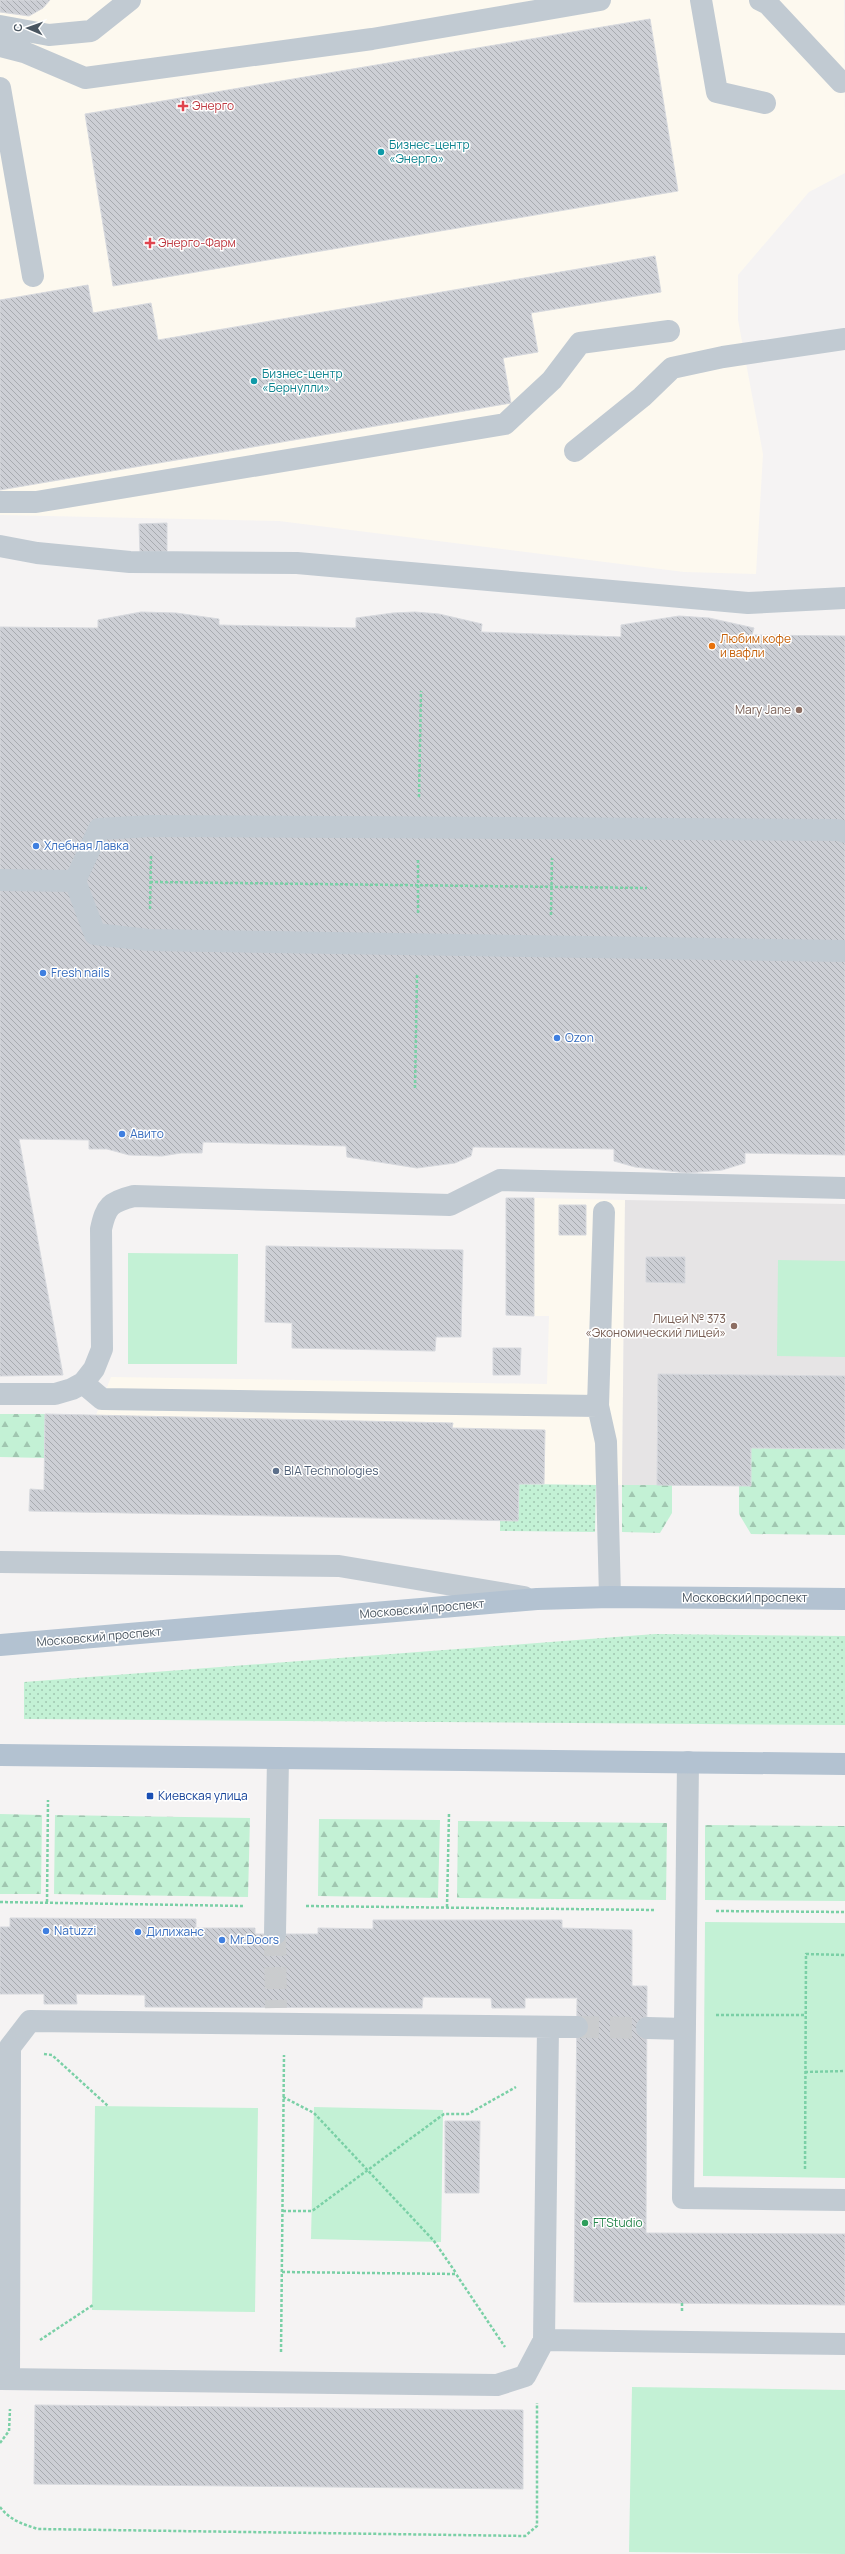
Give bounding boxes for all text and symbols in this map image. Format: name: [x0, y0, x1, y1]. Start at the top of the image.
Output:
north arrow: [8, 8, 48, 48]
text: С: [10, 23, 25, 32]
place label: Энерго: [192, 97, 234, 114]
marker: Энерго: [177, 100, 189, 112]
place label: Бизнес-центр «Энерго»: [389, 136, 470, 167]
marker: Бизнес-центр «Энерго»: [376, 147, 386, 157]
place label: Энерго-Фарм: [158, 234, 236, 251]
marker: Энерго-Фарм: [145, 238, 155, 248]
place label: Бизнес-центр «Бернулли»: [262, 365, 343, 396]
marker: Бизнес-центр «Бернулли»: [249, 376, 259, 386]
place label: Любим кофе и вафли: [720, 630, 791, 661]
marker: Любим кофе и вафли: [707, 641, 717, 651]
place label: Mary Jane: [735, 701, 791, 718]
marker: Mary Jane: [794, 705, 804, 715]
place label: Хлебная Лавка: [44, 837, 129, 854]
marker: Хлебная Лавка: [31, 841, 41, 851]
place label: Fresh nails: [51, 964, 110, 981]
marker: Fresh nails: [38, 968, 48, 978]
place label: Ozon: [565, 1029, 594, 1046]
marker: Ozon: [552, 1033, 562, 1043]
place label: Авито: [130, 1125, 164, 1142]
marker: Авито: [117, 1129, 127, 1139]
place label: Лицей № 373 «Экономический лицей»: [585, 1310, 726, 1341]
marker: Лицей № 373 «Экономический лицей»: [729, 1321, 739, 1331]
place label: BIA Technologies: [284, 1462, 378, 1479]
marker: BIA Technologies: [271, 1466, 281, 1476]
street label: Московский проспект: [682, 1589, 808, 1606]
street label: Московский проспект: [359, 1595, 485, 1622]
street label: Московский проспект: [36, 1623, 162, 1650]
place label: Киевская улица: [158, 1787, 248, 1804]
marker: Киевская улица: [145, 1791, 155, 1801]
place label: Natuzzi: [54, 1922, 96, 1939]
place label: Дилижанс: [146, 1923, 204, 1940]
marker: Natuzzi: [41, 1926, 51, 1936]
marker: Дилижанс: [133, 1927, 143, 1937]
place label: Mr.Doors: [230, 1931, 279, 1948]
marker: Mr.Doors: [217, 1935, 227, 1945]
place label: FTStudio: [593, 2214, 643, 2231]
marker: FTStudio: [580, 2218, 590, 2228]

